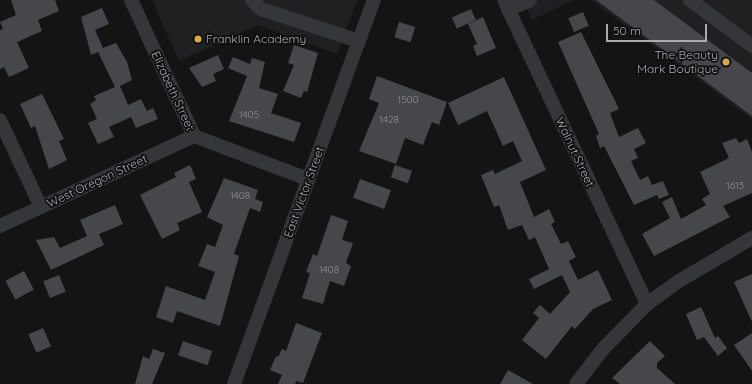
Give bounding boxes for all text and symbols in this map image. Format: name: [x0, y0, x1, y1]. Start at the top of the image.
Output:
scale bar: [608, 16, 709, 42]
text: 50 m: [613, 23, 641, 38]
place label: Franklin Academy: [206, 32, 306, 46]
marker: Franklin Academy: [193, 34, 203, 44]
place label: The Beauty Mark Boutique: [637, 48, 718, 76]
street label: Elizabeth Street: [148, 49, 198, 133]
marker: The Beauty Mark Boutique: [721, 57, 731, 67]
house number: 1500: [397, 94, 419, 106]
house number: 1405: [239, 109, 259, 121]
house number: 1428: [379, 114, 399, 126]
street label: Walnut Street: [553, 115, 597, 189]
street label: East Victor Street: [281, 145, 327, 239]
street label: West Oregon Street: [45, 151, 149, 211]
house number: 1613: [726, 180, 744, 192]
house number: 1408: [230, 190, 250, 202]
house number: 1408: [319, 264, 339, 276]

